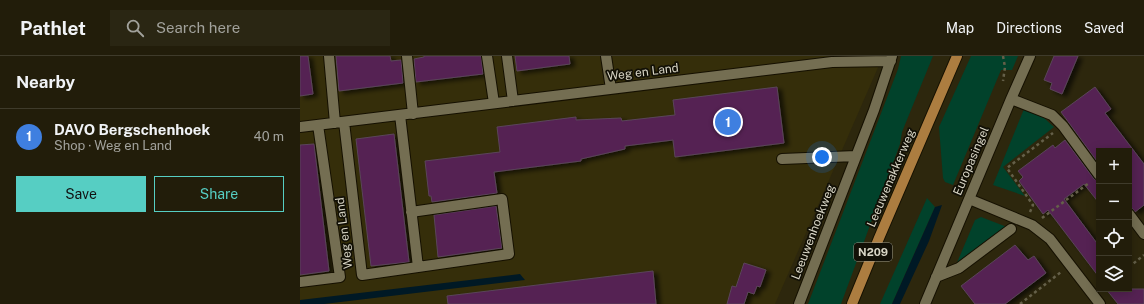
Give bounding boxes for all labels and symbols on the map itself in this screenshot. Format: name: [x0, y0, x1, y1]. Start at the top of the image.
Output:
street label: Weg en Land: [606, 61, 680, 83]
pin: 1: [715, 107, 741, 137]
street label: Europasingel: [950, 124, 992, 197]
street label: Leeuwenakkerweg: [864, 127, 918, 229]
your location: [812, 147, 832, 167]
street label: Leeuwenhoekweg: [788, 182, 838, 282]
street label: Weg en Land: [333, 196, 355, 270]
road number: N209: [854, 243, 892, 261]

